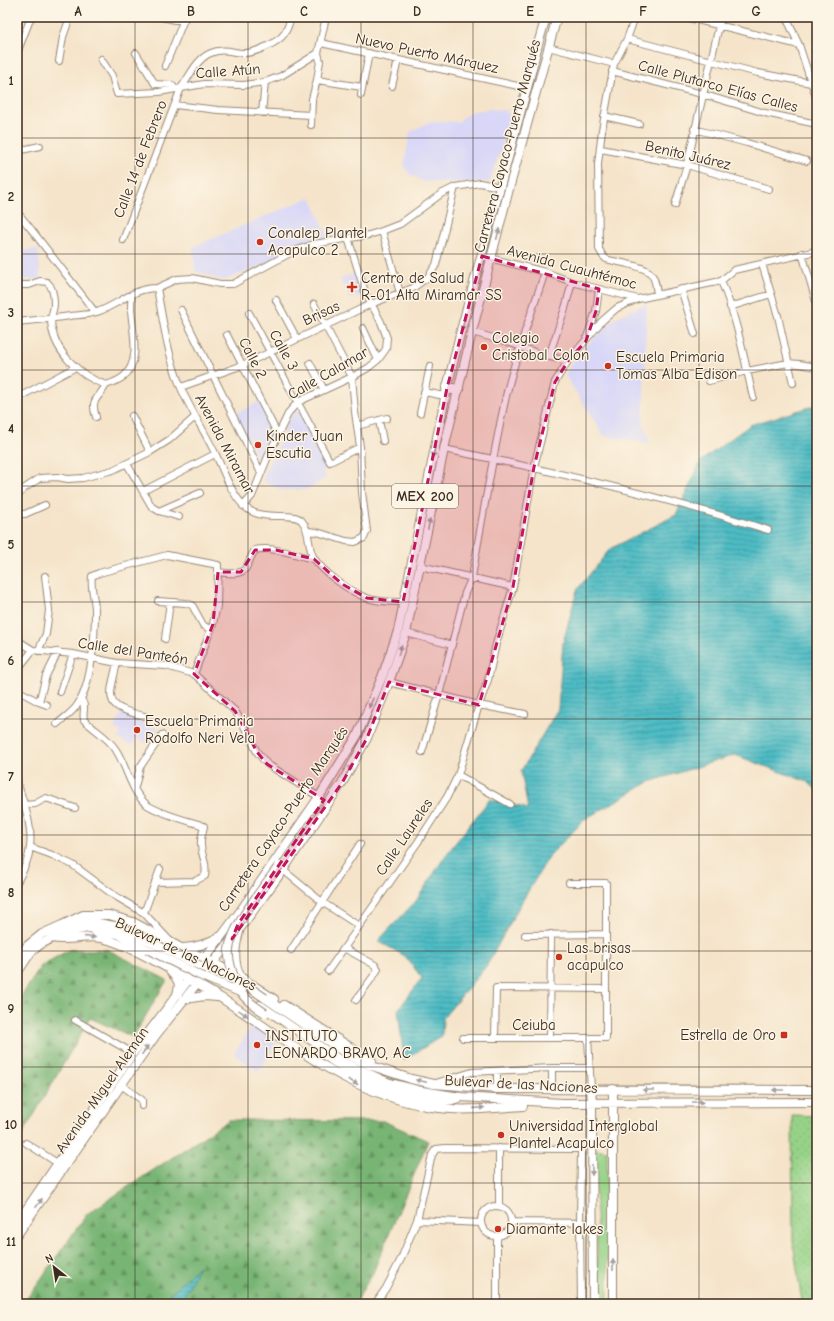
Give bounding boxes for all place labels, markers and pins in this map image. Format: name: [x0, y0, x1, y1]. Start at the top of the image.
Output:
place label: Conalep Plantel Acapulco 2: [268, 224, 367, 259]
marker: Conalep Plantel Acapulco 2: [255, 237, 265, 247]
place label: Centro de Salud R-01 Alta Miramar SS: [361, 269, 502, 304]
marker: Centro de Salud R-01 Alta Miramar SS: [346, 281, 358, 293]
place label: Colegio Cristobal Colon: [492, 329, 589, 364]
marker: Colegio Cristobal Colon: [479, 342, 489, 352]
place label: Escuela Primaria Tomas Alba Edison: [616, 348, 737, 383]
marker: Escuela Primaria Tomas Alba Edison: [603, 361, 613, 371]
place label: Kinder Juan Escutia: [266, 427, 343, 462]
marker: Kinder Juan Escutia: [253, 440, 263, 450]
place label: Escuela Primaria Rodolfo Neri Vela: [145, 712, 255, 747]
marker: Escuela Primaria Rodolfo Neri Vela: [132, 725, 142, 735]
place label: Las brisas acapulco: [567, 939, 631, 974]
marker: Las brisas acapulco: [554, 952, 564, 962]
place label: Estrella de Oro: [680, 1026, 776, 1044]
place label: INSTITUTO LEONARDO BRAVO, AC: [265, 1027, 411, 1062]
marker: Estrella de Oro: [779, 1030, 789, 1040]
marker: INSTITUTO LEONARDO BRAVO, AC: [252, 1040, 262, 1050]
place label: Universidad Interglobal Plantel Acapulco: [509, 1117, 658, 1152]
marker: Universidad Interglobal Plantel Acapulco: [496, 1130, 506, 1140]
place label: Diamante lakes: [506, 1220, 603, 1238]
marker: Diamante lakes: [493, 1224, 503, 1234]

